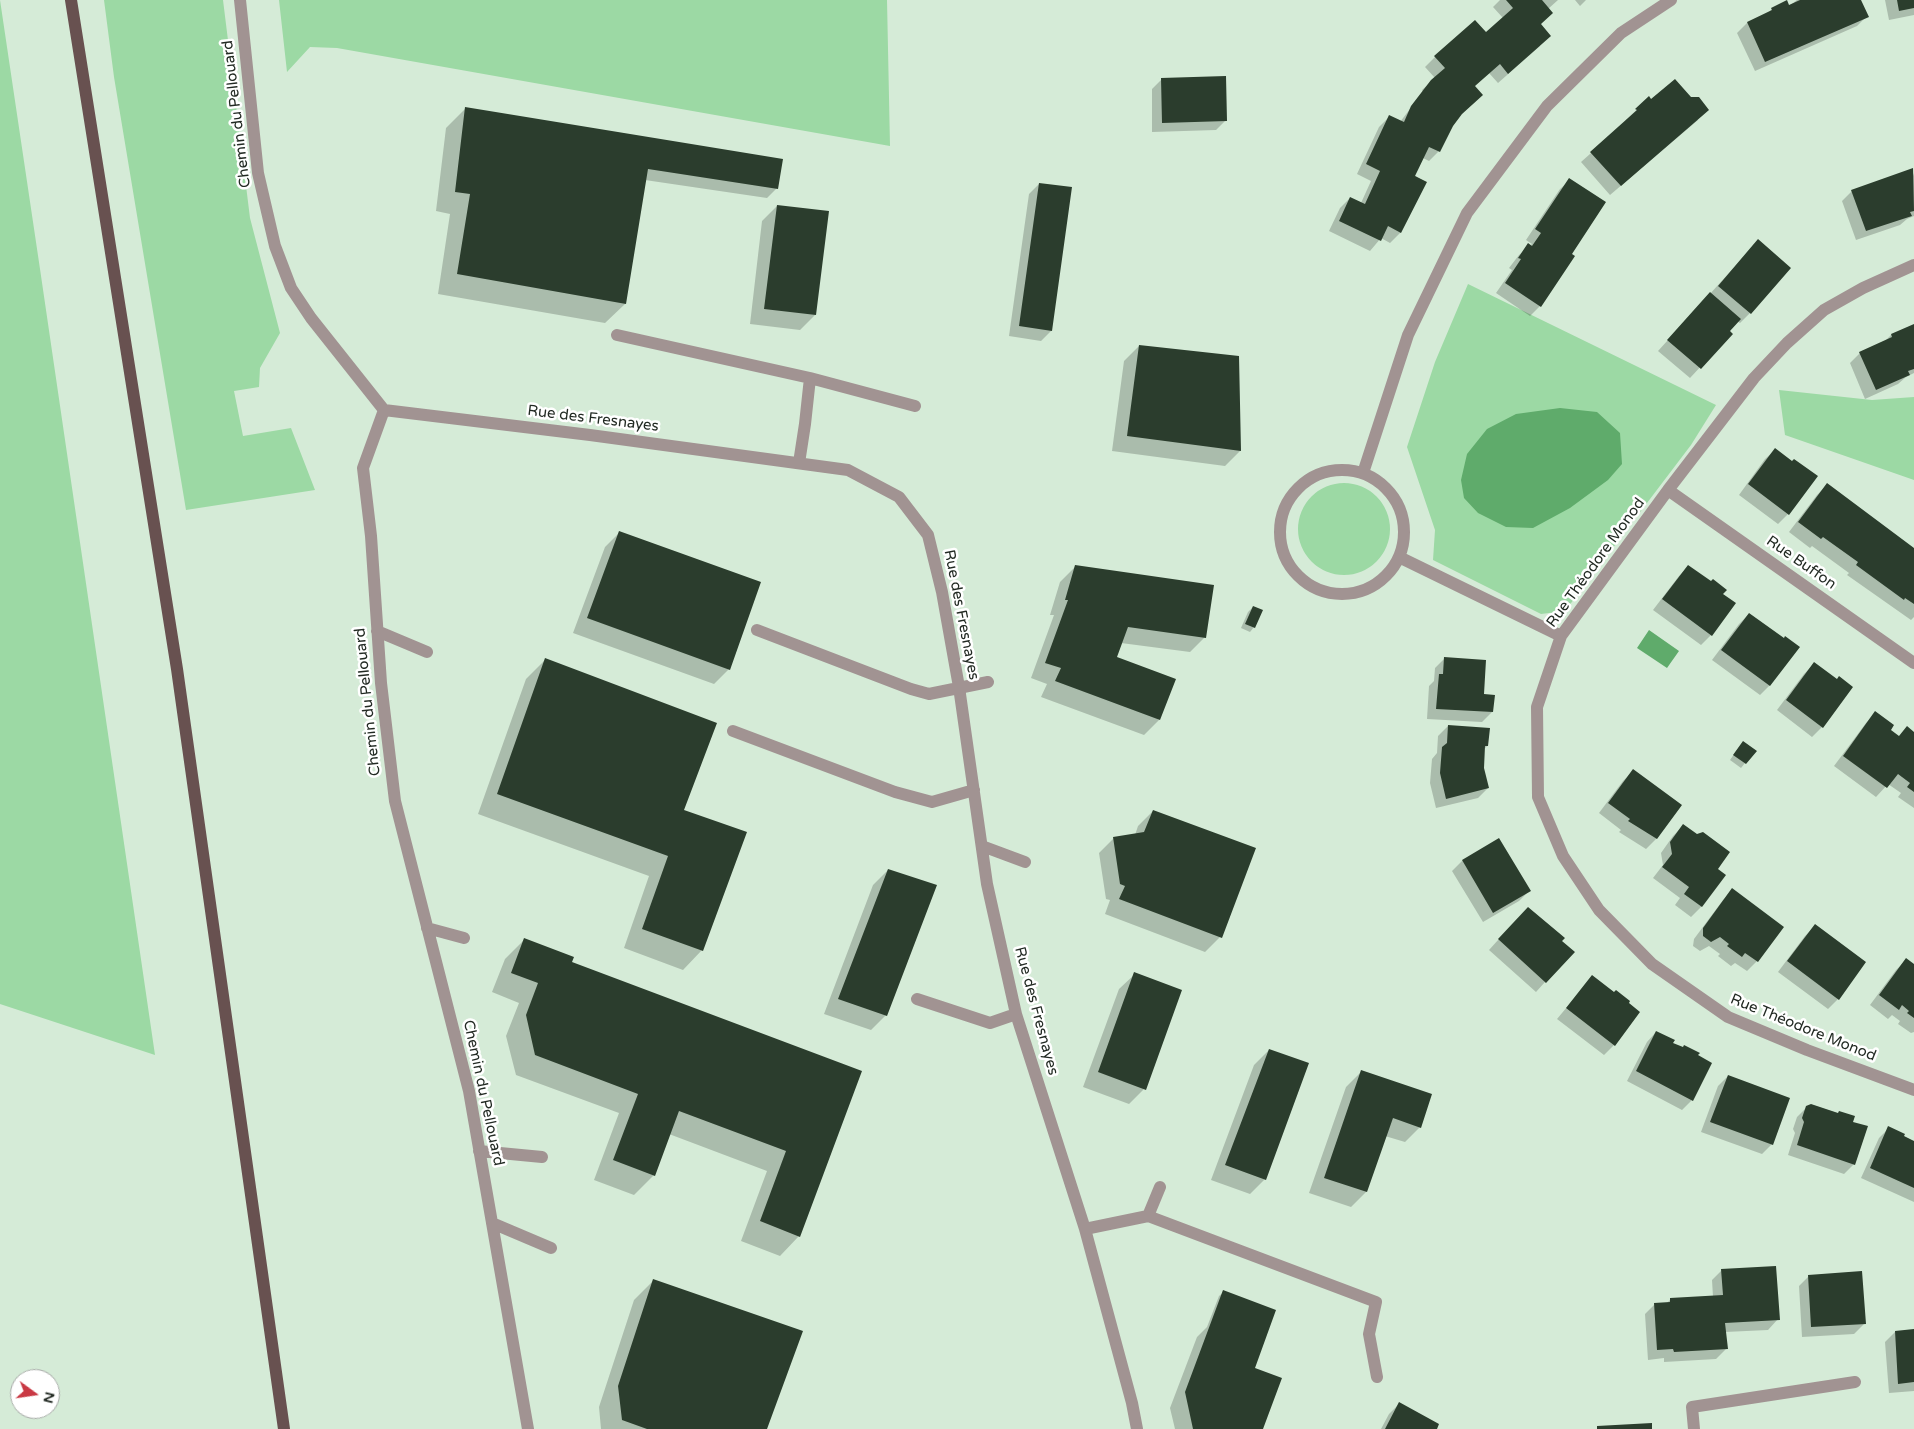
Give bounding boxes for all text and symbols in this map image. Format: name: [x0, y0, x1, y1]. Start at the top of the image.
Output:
street label: Chemin du Pellouard: [219, 39, 255, 189]
street label: Rue des Fresnayes: [526, 402, 660, 436]
street label: Rue Théodore Monod: [1543, 495, 1649, 631]
street label: Rue Buffon: [1763, 532, 1839, 594]
street label: Rue des Fresnayes: [940, 548, 982, 682]
street label: Chemin du Pellouard: [351, 627, 385, 777]
street label: Rue des Fresnayes: [1010, 945, 1062, 1077]
street label: Rue Théodore Monod: [1727, 991, 1879, 1065]
street label: Chemin du Pellouard: [459, 1018, 507, 1168]
north arrow: [10, 1369, 60, 1419]
text: N: [39, 1390, 59, 1405]

